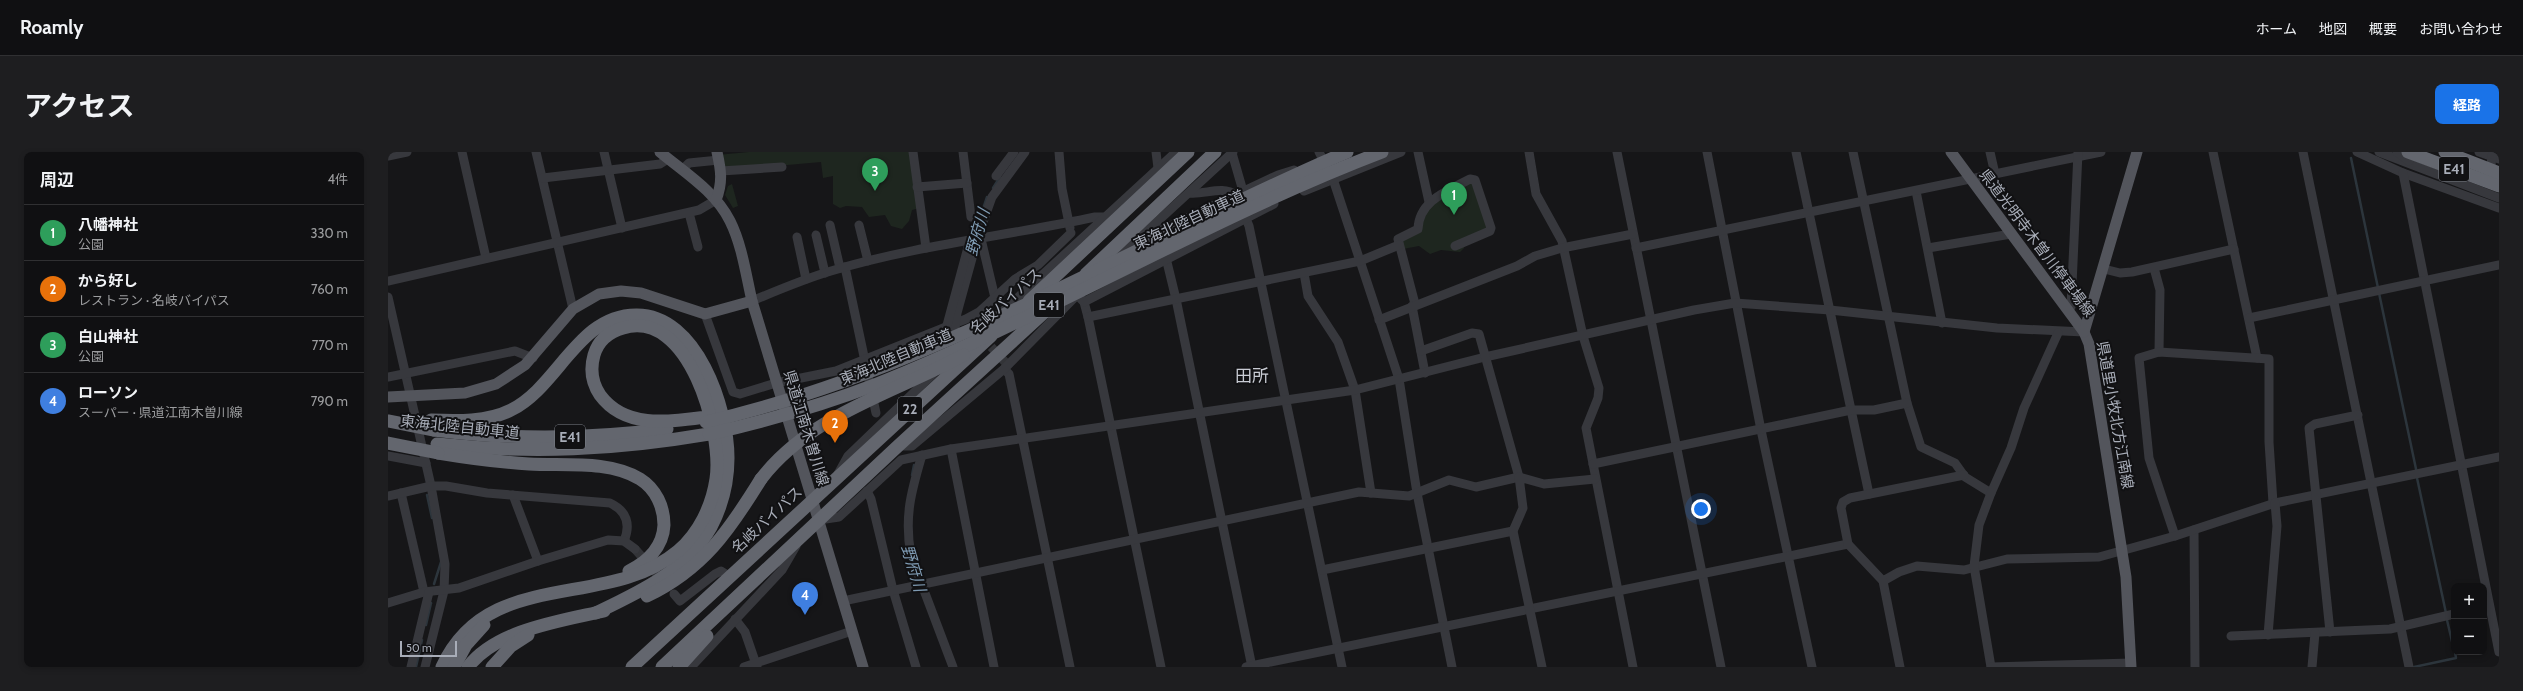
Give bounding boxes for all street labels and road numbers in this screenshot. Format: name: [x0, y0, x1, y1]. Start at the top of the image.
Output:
road number: E41: [2439, 157, 2469, 181]
street label: 県道光明寺木曽川停車場線: [1976, 166, 2098, 320]
street label: 東海北陸自動車道: [1131, 186, 1247, 254]
street label: 名岐バイパス: [967, 264, 1045, 338]
road number: E41: [1034, 293, 1064, 317]
street label: 東海北陸自動車道: [837, 325, 955, 389]
street label: 県道里小牧北方江南線: [2093, 340, 2137, 490]
street label: 県道江南木曽川線: [780, 368, 832, 488]
road number: 22: [898, 397, 922, 421]
street label: 東海北陸自動車道: [399, 412, 521, 442]
road number: E41: [555, 425, 585, 449]
street label: 名岐バイパス: [728, 483, 806, 557]

